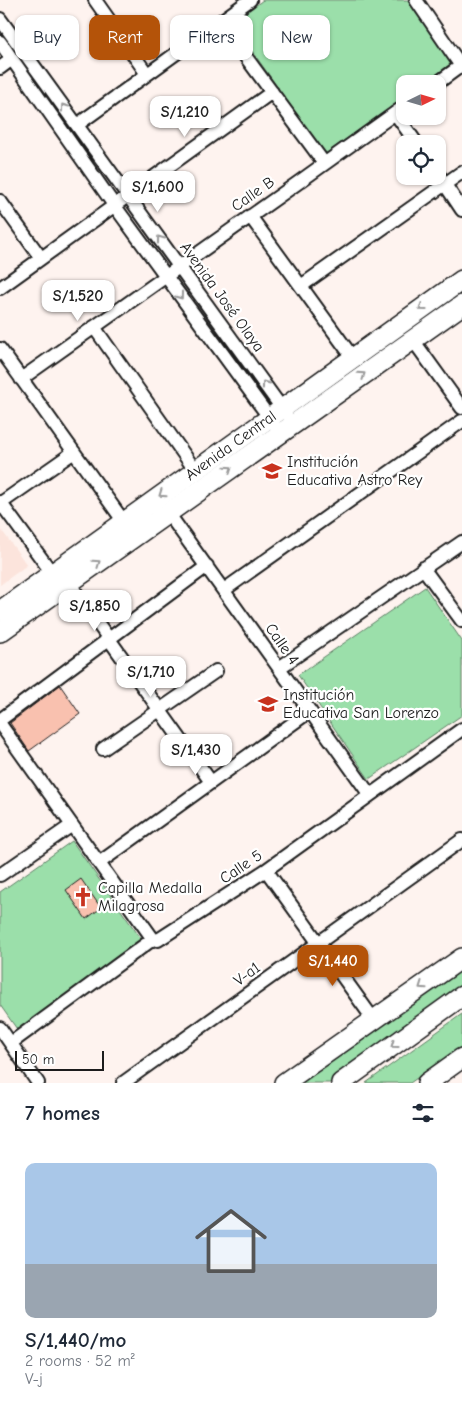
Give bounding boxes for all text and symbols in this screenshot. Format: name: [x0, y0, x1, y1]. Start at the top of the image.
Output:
chip: Buy: [15, 15, 79, 60]
chip: Rent: [89, 15, 160, 60]
chip: Filters: [170, 15, 253, 60]
chip: New: [263, 15, 330, 60]
north arrow: [396, 75, 446, 125]
map controls: [396, 75, 446, 185]
pin: S/1,210: [139, 96, 231, 138]
one-way arrow: [61, 103, 70, 113]
text: S/1,210: [161, 103, 209, 121]
button: locate: [396, 135, 446, 185]
pin: S/1,600: [112, 170, 204, 213]
street label: Calle B: [228, 173, 278, 215]
text: S/1,600: [132, 178, 184, 196]
one-way arrow: [157, 235, 166, 244]
street label: Avenida José Olaya: [176, 239, 268, 355]
pin: S/1,520: [32, 280, 124, 322]
text: S/1,520: [53, 287, 103, 305]
one-way arrow: [174, 290, 183, 300]
one-way arrow: [419, 303, 428, 311]
one-way arrow: [356, 372, 366, 381]
one-way arrow: [262, 381, 271, 390]
street label: Avenida Central: [182, 407, 280, 484]
place label: Institución Educativa Astro Rey: [287, 453, 423, 489]
school or university icon: Institución Educativa Astro Rey: [261, 460, 283, 482]
one-way arrow: [224, 466, 233, 475]
one-way arrow: [158, 488, 168, 497]
one-way arrow: [91, 560, 101, 569]
pin: S/1,850: [49, 590, 141, 632]
text: S/1,850: [70, 597, 120, 615]
street label: Calle 4: [261, 620, 303, 668]
pin: S/1,710: [105, 656, 197, 698]
text: S/1,710: [127, 663, 175, 681]
place label: Institución Educativa San Lorenzo: [283, 686, 439, 722]
school or university icon: Institución Educativa San Lorenzo: [257, 693, 279, 715]
pin: S/1,430: [150, 734, 242, 776]
text: S/1,430: [171, 741, 221, 759]
street label: Calle 5: [216, 846, 266, 888]
place label: Capilla Medalla Milagrosa: [98, 879, 202, 915]
church icon: Capilla Medalla Milagrosa: [72, 886, 94, 908]
pin: S/1,440: [287, 944, 379, 987]
text: S/1,440: [308, 952, 358, 970]
street label: V-a1: [230, 958, 264, 990]
one-way arrow: [418, 980, 428, 989]
one-way arrow: [390, 1039, 400, 1048]
scale bar: [15, 1048, 104, 1071]
text: 50 m: [22, 1051, 54, 1068]
icon: filters: [409, 1099, 437, 1127]
text: 7 homes: [25, 1101, 100, 1125]
icon: home: [186, 1196, 276, 1286]
text: S/1,440/mo: [25, 1328, 126, 1352]
text: 2 rooms · 52 m²: [25, 1352, 135, 1370]
text: V-j: [25, 1370, 43, 1388]

